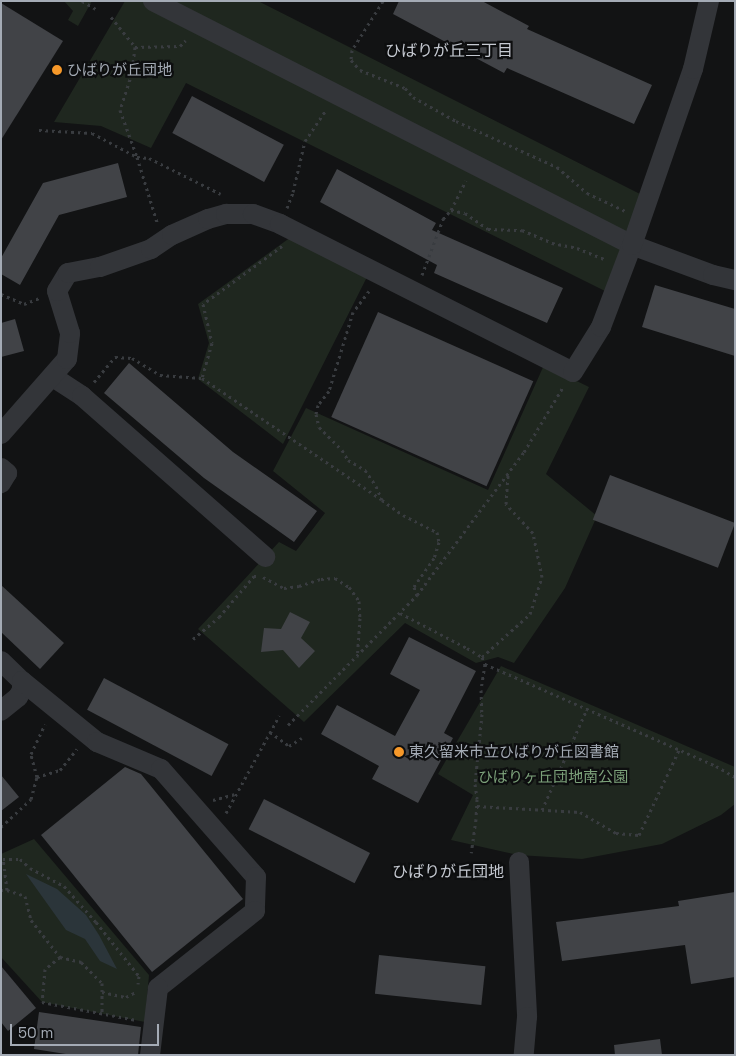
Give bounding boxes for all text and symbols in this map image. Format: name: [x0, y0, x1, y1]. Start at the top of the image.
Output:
district label: ひばりが丘三丁目: [385, 41, 513, 61]
place label: ひばりが丘団地: [67, 61, 172, 79]
marker: ひばりが丘団地: [51, 64, 63, 76]
place label: 東久留米市立ひばりが丘図書館: [409, 743, 619, 761]
marker: 東久留米市立ひばりが丘図書館: [393, 746, 405, 758]
park label: ひばりヶ丘団地南公園: [478, 768, 628, 786]
district label: ひばりが丘団地: [392, 862, 504, 882]
scale bar: [12, 1014, 161, 1046]
text: 50 m: [18, 1023, 53, 1042]

